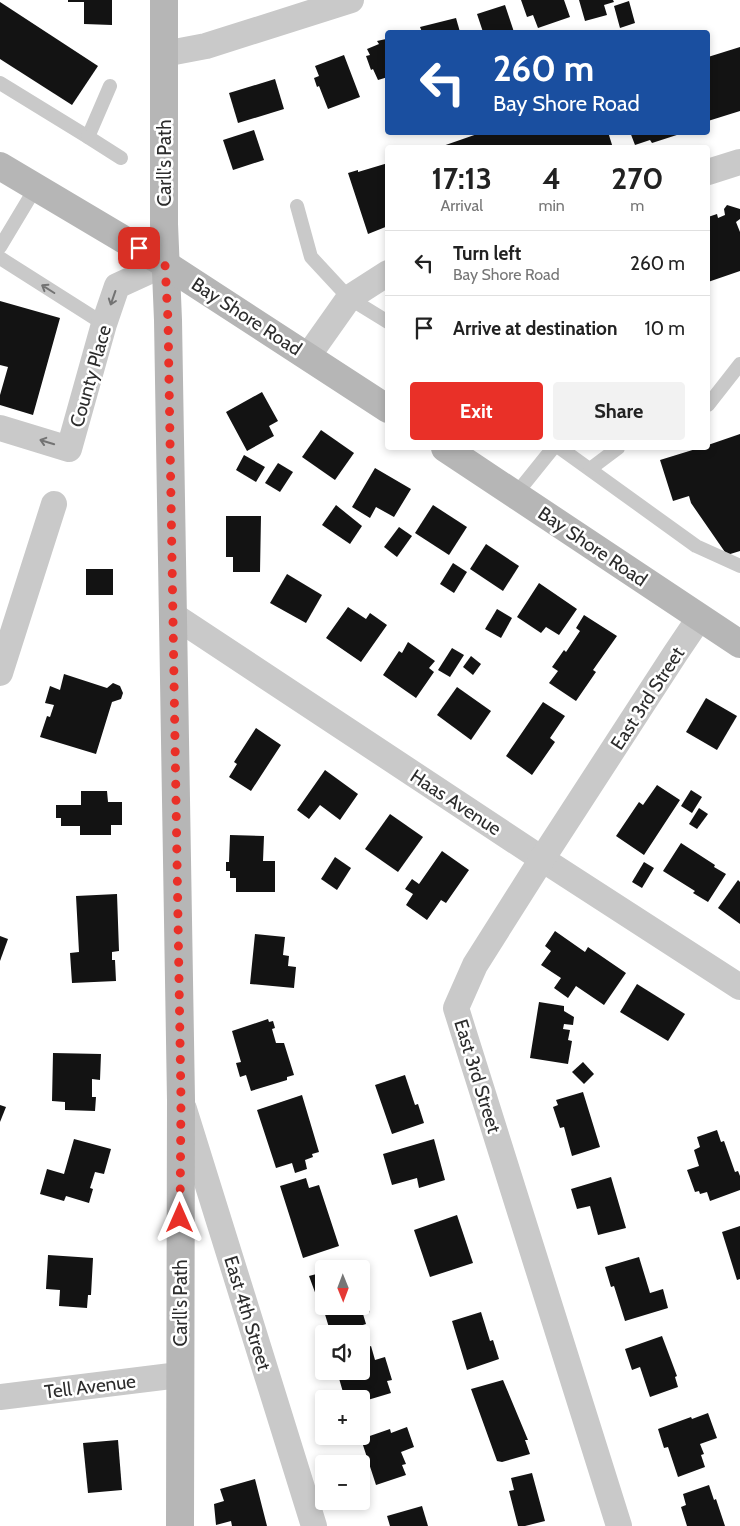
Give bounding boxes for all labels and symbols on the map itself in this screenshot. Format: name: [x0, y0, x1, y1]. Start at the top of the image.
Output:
street label: Carll's Path: [153, 119, 176, 207]
pin: [118, 227, 160, 269]
street label: Bay Shore Road: [187, 272, 306, 361]
one-way arrow: [41, 283, 55, 293]
one-way arrow: [108, 290, 117, 306]
street label: County Place: [65, 322, 116, 430]
one-way arrow: [39, 436, 55, 446]
street label: Bay Shore Road: [534, 501, 652, 591]
street label: East 3rd Street: [606, 642, 689, 754]
street label: Haas Avenue: [406, 764, 506, 840]
street label: East 3rd Street: [449, 1016, 506, 1136]
position arrow: [153, 1191, 205, 1243]
street label: East 4th Street: [219, 1253, 276, 1374]
street label: Carll's Path: [169, 1259, 192, 1347]
north arrow: [315, 1260, 370, 1315]
street label: Tell Avenue: [43, 1369, 137, 1404]

